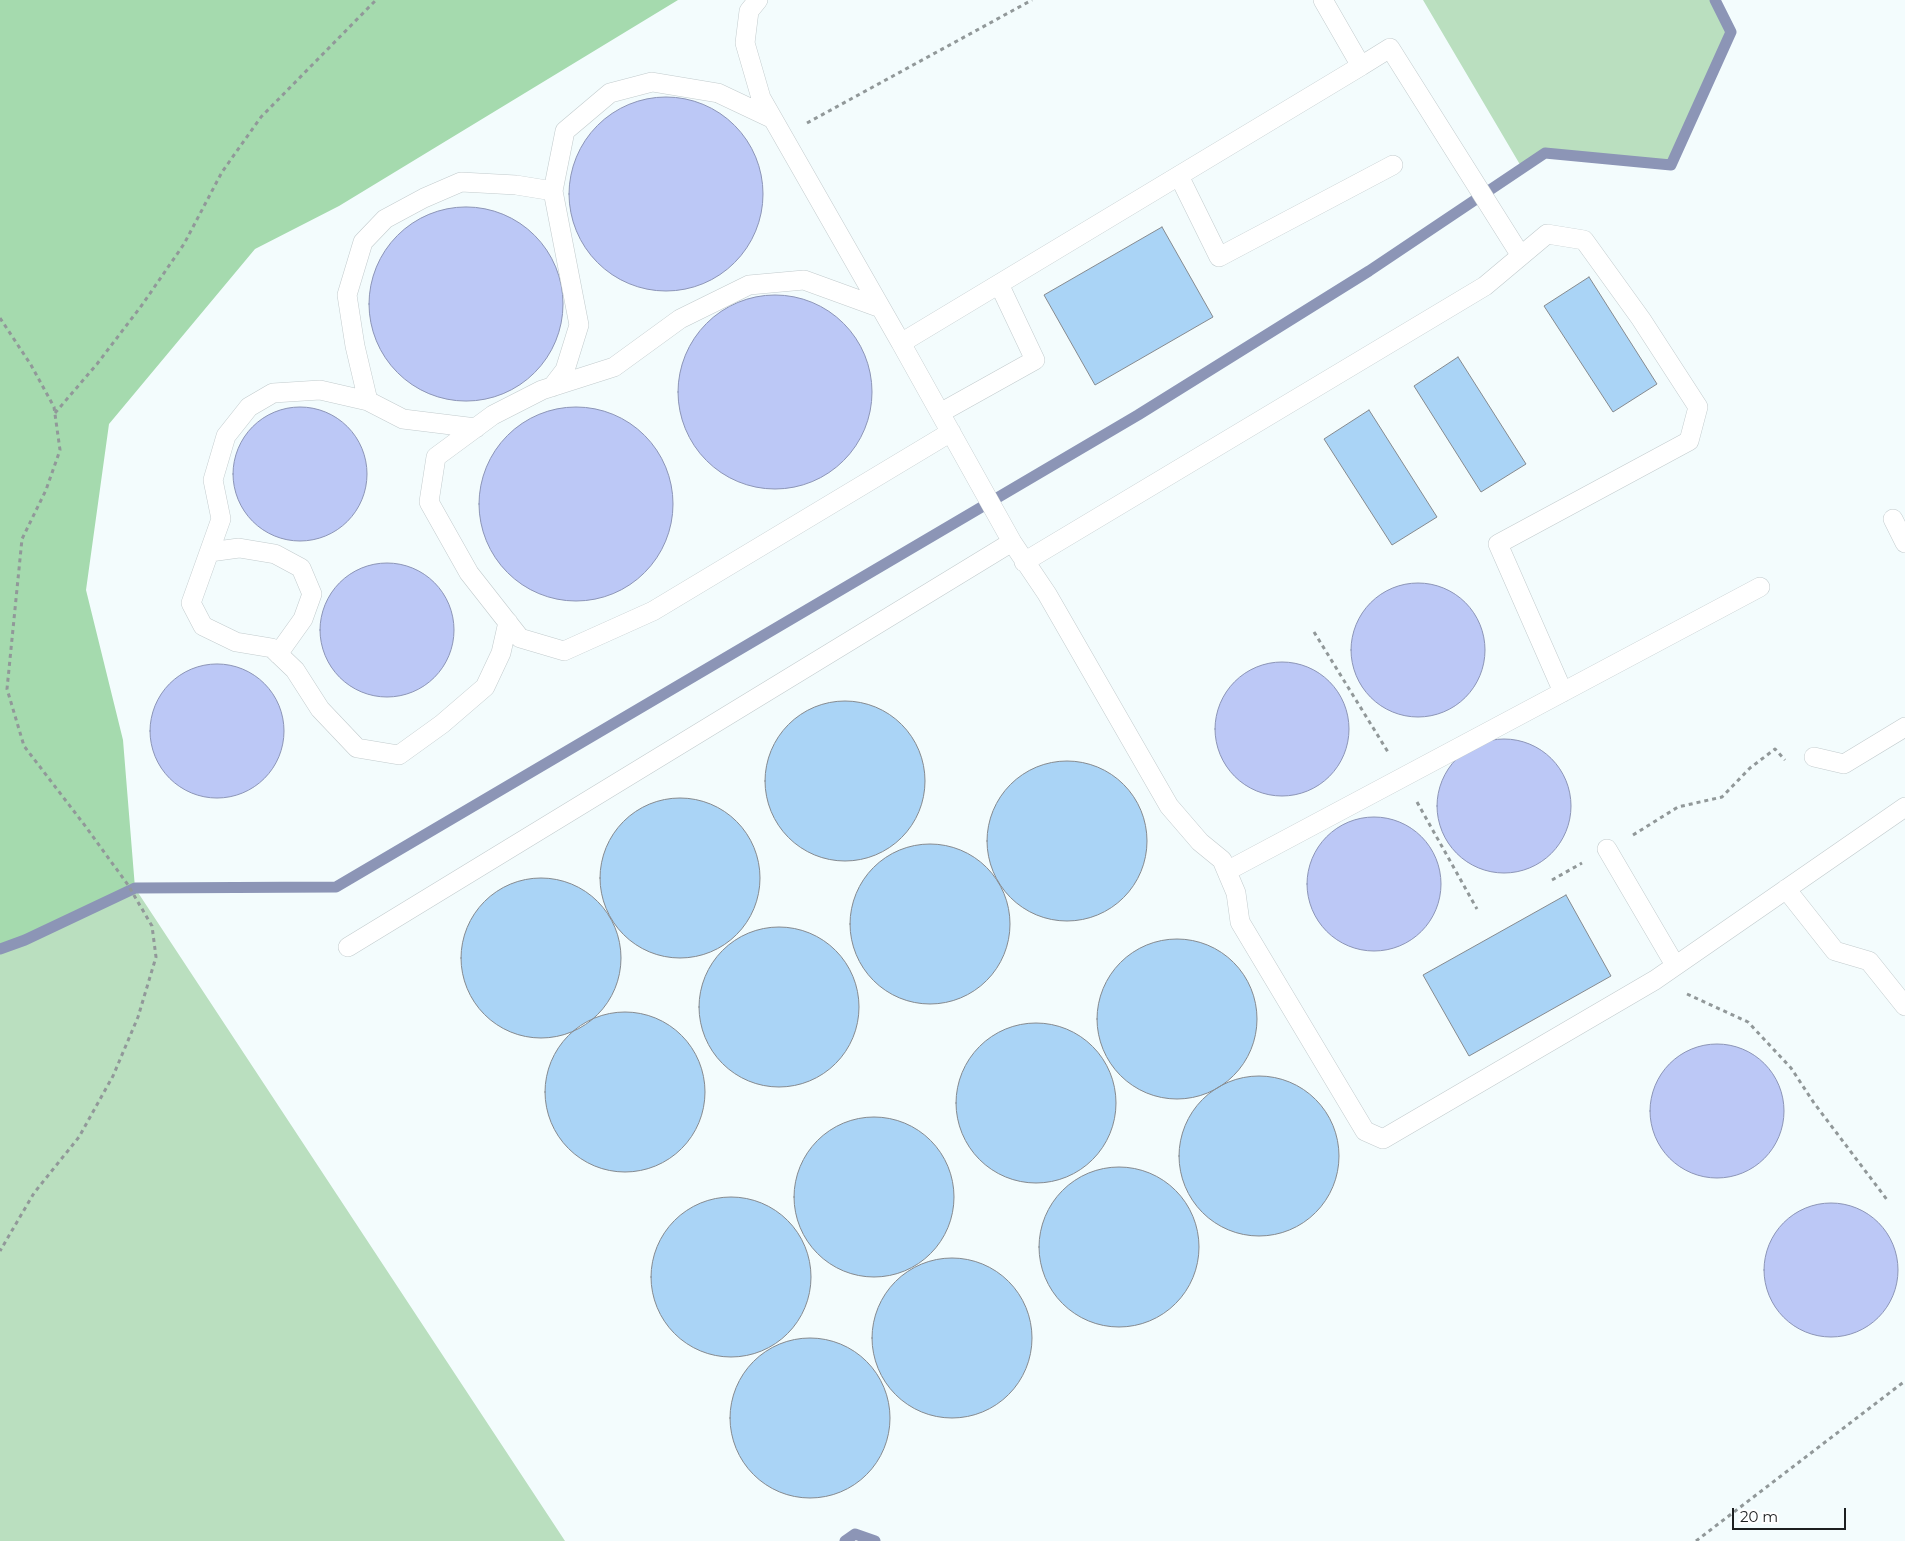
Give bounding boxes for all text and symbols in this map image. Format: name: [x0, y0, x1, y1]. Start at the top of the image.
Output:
scale bar: [1735, 1498, 1849, 1530]
text: 20 m: [1740, 1507, 1778, 1526]

